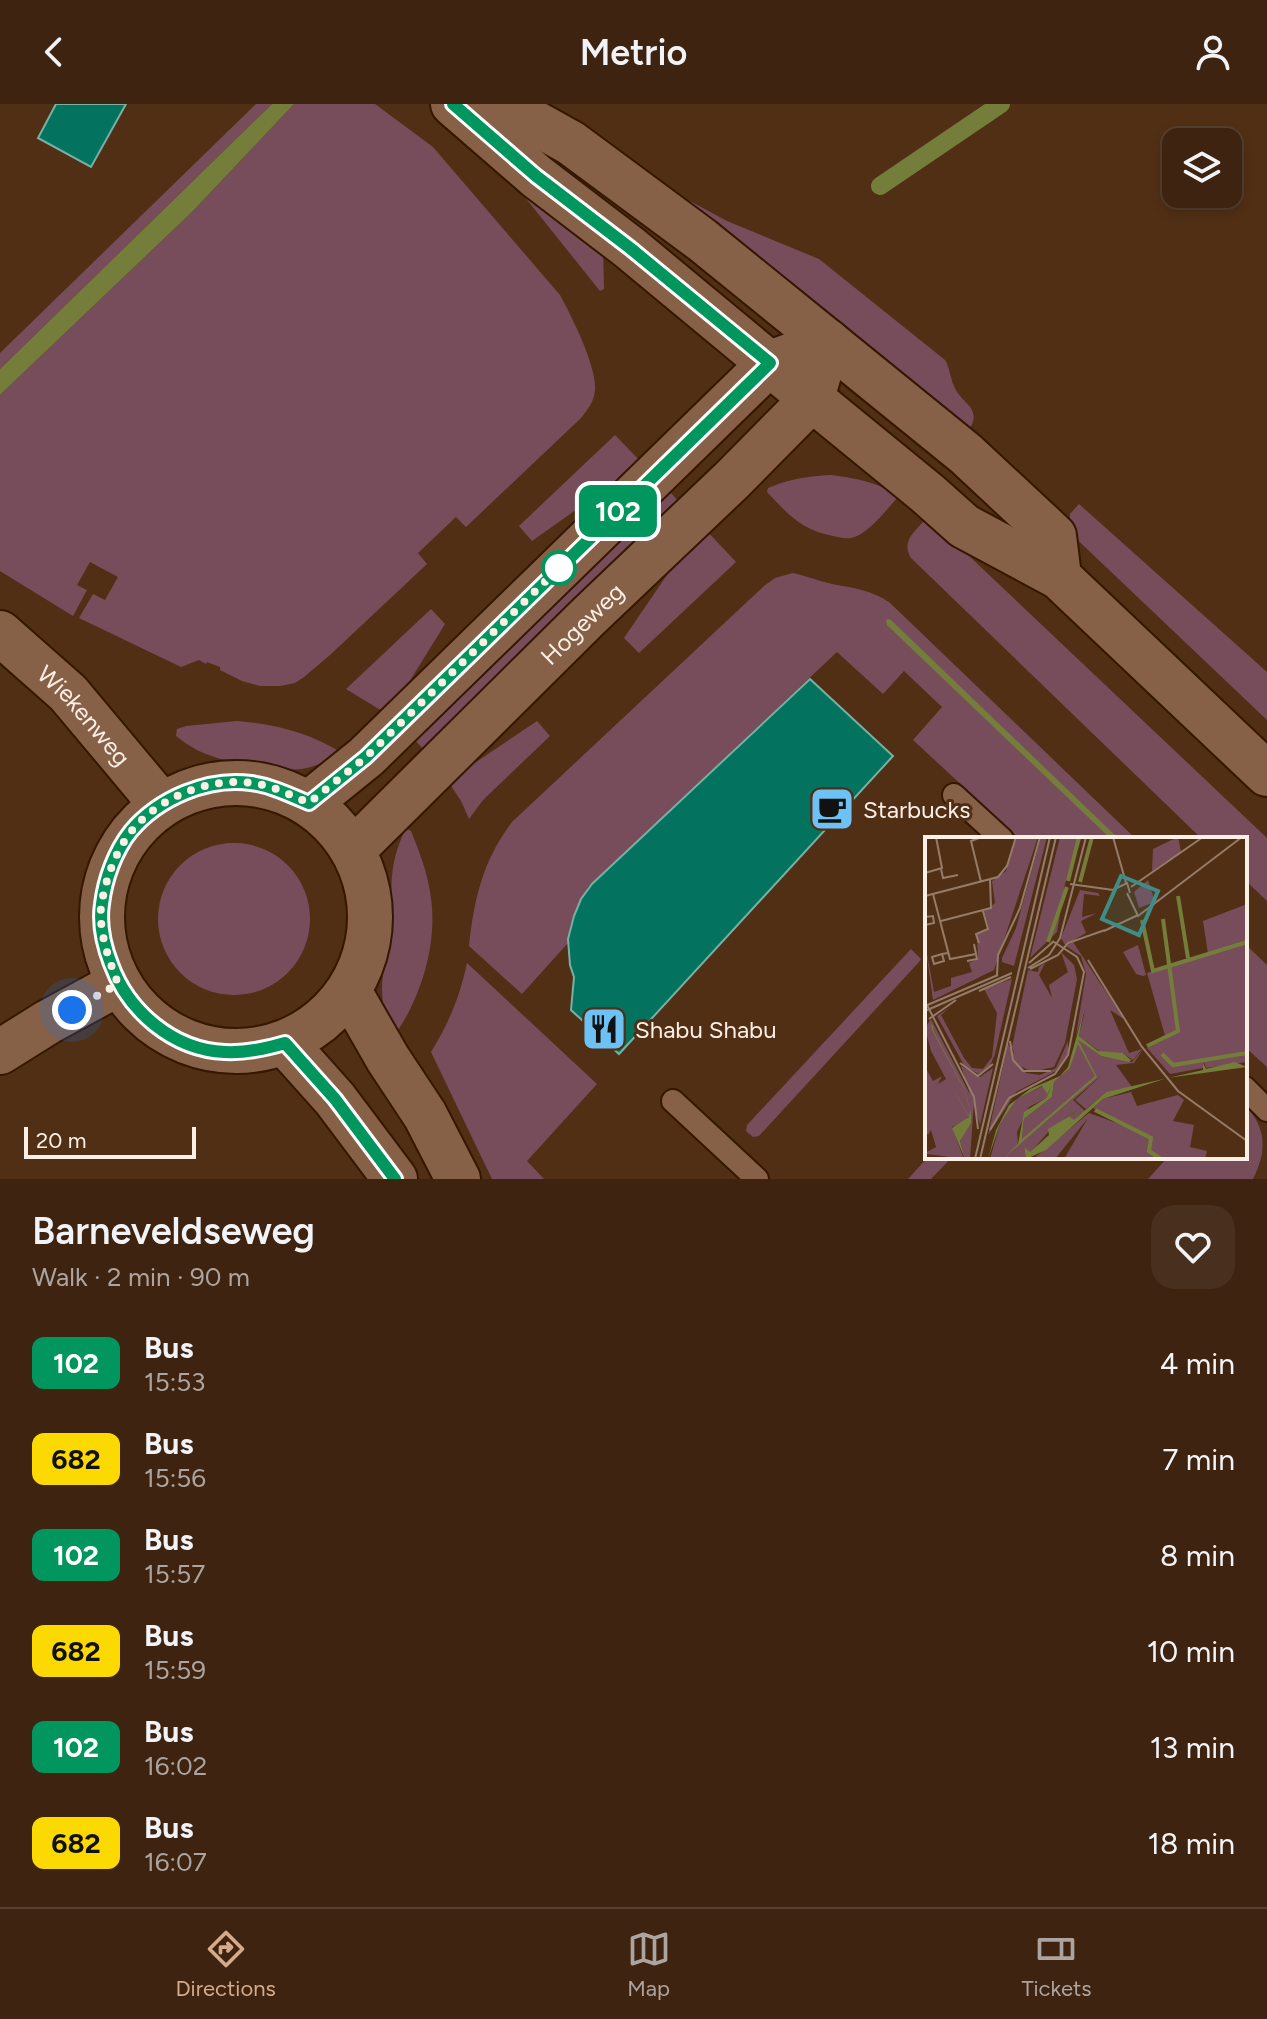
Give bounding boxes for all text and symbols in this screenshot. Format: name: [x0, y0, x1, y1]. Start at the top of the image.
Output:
icon: back: [32, 30, 76, 74]
icon: person: [1191, 30, 1235, 74]
text: Metrio: [580, 31, 687, 74]
map controls: [1162, 128, 1242, 208]
button: layers: [1162, 128, 1242, 208]
line badge: 102: [572, 485, 664, 537]
text: 102: [595, 494, 641, 528]
unlabelled marker: [542, 551, 576, 585]
street label: Hogeweg: [534, 577, 629, 670]
street label: Wiekenweg: [32, 659, 137, 771]
cafe icon: Starbucks: [808, 785, 856, 833]
place label: Starbucks: [863, 795, 970, 824]
inset map: [925, 837, 1247, 1159]
your location: [52, 990, 92, 1030]
restaurant icon: Shabu Shabu: [580, 1005, 628, 1053]
place label: Shabu Shabu: [635, 1015, 777, 1044]
scale bar: [24, 1123, 196, 1159]
text: 20 m: [36, 1127, 87, 1154]
button: heart: [1151, 1205, 1235, 1289]
text: Barneveldseweg: [32, 1208, 315, 1254]
text: Walk · 2 min · 90 m: [32, 1261, 250, 1293]
text: Bus: [144, 1329, 193, 1366]
text: 4 min: [1160, 1345, 1235, 1382]
text: 102: [53, 1346, 99, 1380]
text: 15:53: [144, 1366, 205, 1398]
text: Bus: [144, 1425, 193, 1462]
text: 7 min: [1162, 1441, 1235, 1478]
text: 682: [51, 1442, 101, 1476]
text: 15:56: [144, 1462, 206, 1494]
text: Bus: [144, 1521, 193, 1558]
text: 8 min: [1160, 1537, 1235, 1574]
text: 102: [53, 1538, 99, 1572]
text: 15:57: [144, 1558, 205, 1590]
text: Bus: [144, 1617, 193, 1654]
text: 10 min: [1147, 1633, 1235, 1670]
text: 682: [51, 1634, 101, 1668]
text: 15:59: [144, 1654, 206, 1686]
text: Bus: [144, 1713, 193, 1750]
text: 13 min: [1150, 1729, 1235, 1766]
text: 102: [53, 1730, 99, 1764]
text: 16:02: [144, 1750, 207, 1782]
text: Bus: [144, 1809, 193, 1846]
text: 18 min: [1148, 1825, 1235, 1862]
text: 682: [51, 1826, 101, 1860]
text: 16:07: [144, 1846, 207, 1878]
tab: Directions: [175, 1927, 276, 2002]
tab: Map: [627, 1927, 671, 2002]
tab: Tickets: [1021, 1927, 1092, 2002]

